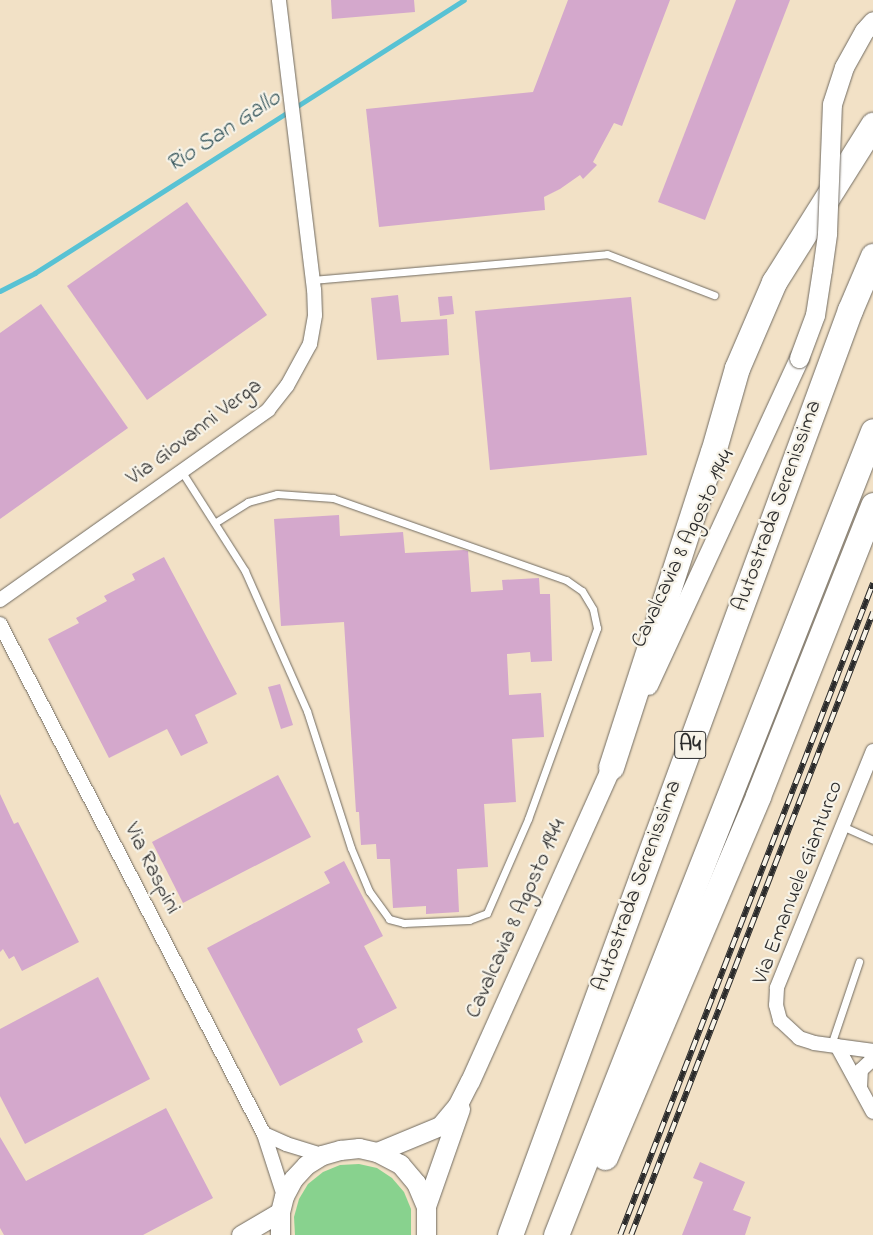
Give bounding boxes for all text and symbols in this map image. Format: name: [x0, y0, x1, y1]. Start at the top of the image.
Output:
water label: Rio San Gallo: [161, 84, 287, 180]
street label: Via Giovanni Verga: [122, 374, 268, 492]
street label: Autostrada Serenissima: [728, 397, 828, 615]
street label: Cavalcavia 8 Agosto 1944: [627, 446, 741, 652]
road number: A4: [674, 726, 706, 764]
street label: Autostrada Serenissima: [588, 777, 688, 995]
street label: Via Emanuele Gianturco: [748, 778, 850, 988]
street label: Cavalcavia 8 Agosto 1944: [461, 815, 573, 1023]
street label: Via Raspini: [117, 819, 185, 919]

